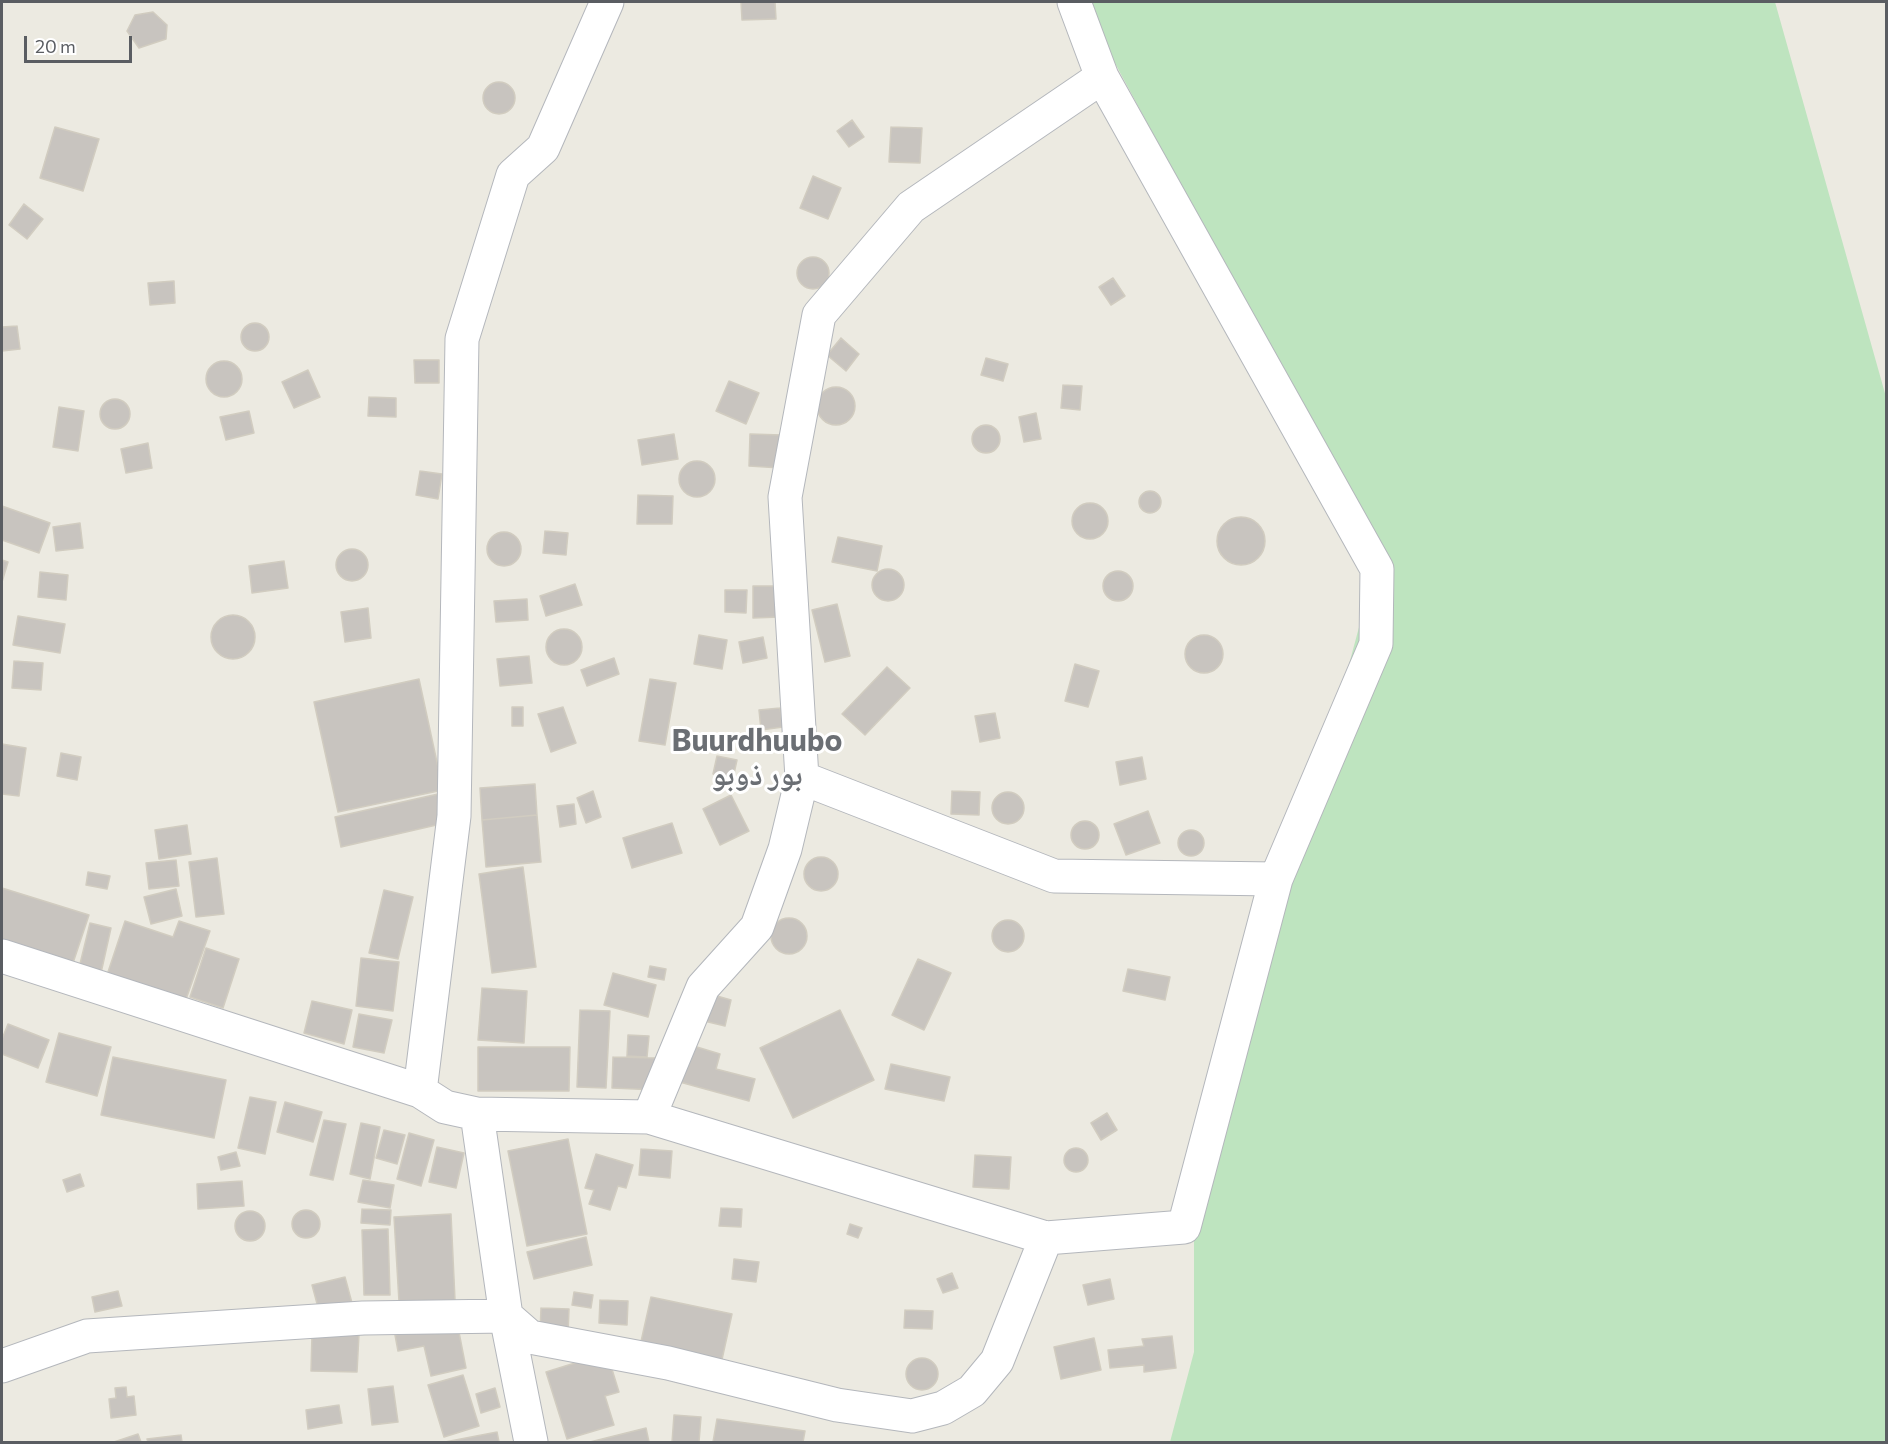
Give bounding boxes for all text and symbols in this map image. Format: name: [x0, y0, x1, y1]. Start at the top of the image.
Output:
scale bar: [27, 24, 135, 62]
text: 20 m: [35, 35, 76, 57]
district label: Buurdhuubo بور ذوبو: [672, 723, 842, 794]

